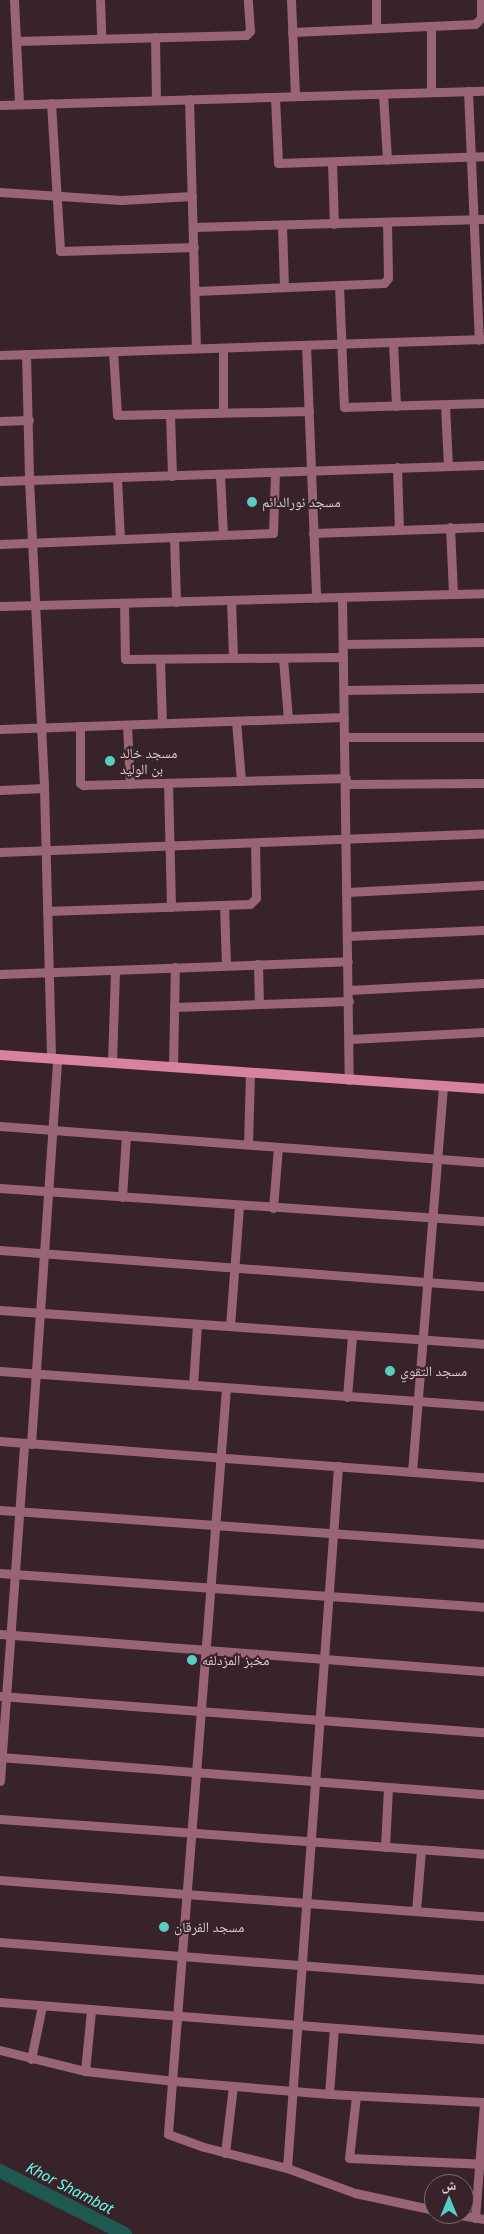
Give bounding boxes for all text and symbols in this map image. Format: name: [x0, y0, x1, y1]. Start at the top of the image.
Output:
place label: مسجد نورالدائم: [262, 494, 341, 510]
marker: مسجد نورالدائم: [246, 496, 258, 508]
place label: مسجد خالد بن الوليد: [120, 745, 177, 778]
marker: مسجد خالد بن الوليد: [104, 755, 116, 767]
place label: مسجد التقوي: [400, 1363, 467, 1379]
marker: مسجد التقوي: [384, 1365, 396, 1377]
place label: مخبز المزدلفه: [202, 1652, 269, 1668]
marker: مخبز المزدلفه: [186, 1654, 198, 1666]
place label: مسجد الفرقان: [174, 1919, 244, 1935]
marker: مسجد الفرقان: [158, 1921, 170, 1933]
water label: Khor Shambat: [23, 2158, 117, 2218]
north arrow: [424, 2174, 474, 2224]
text: ش: [442, 2175, 456, 2194]

